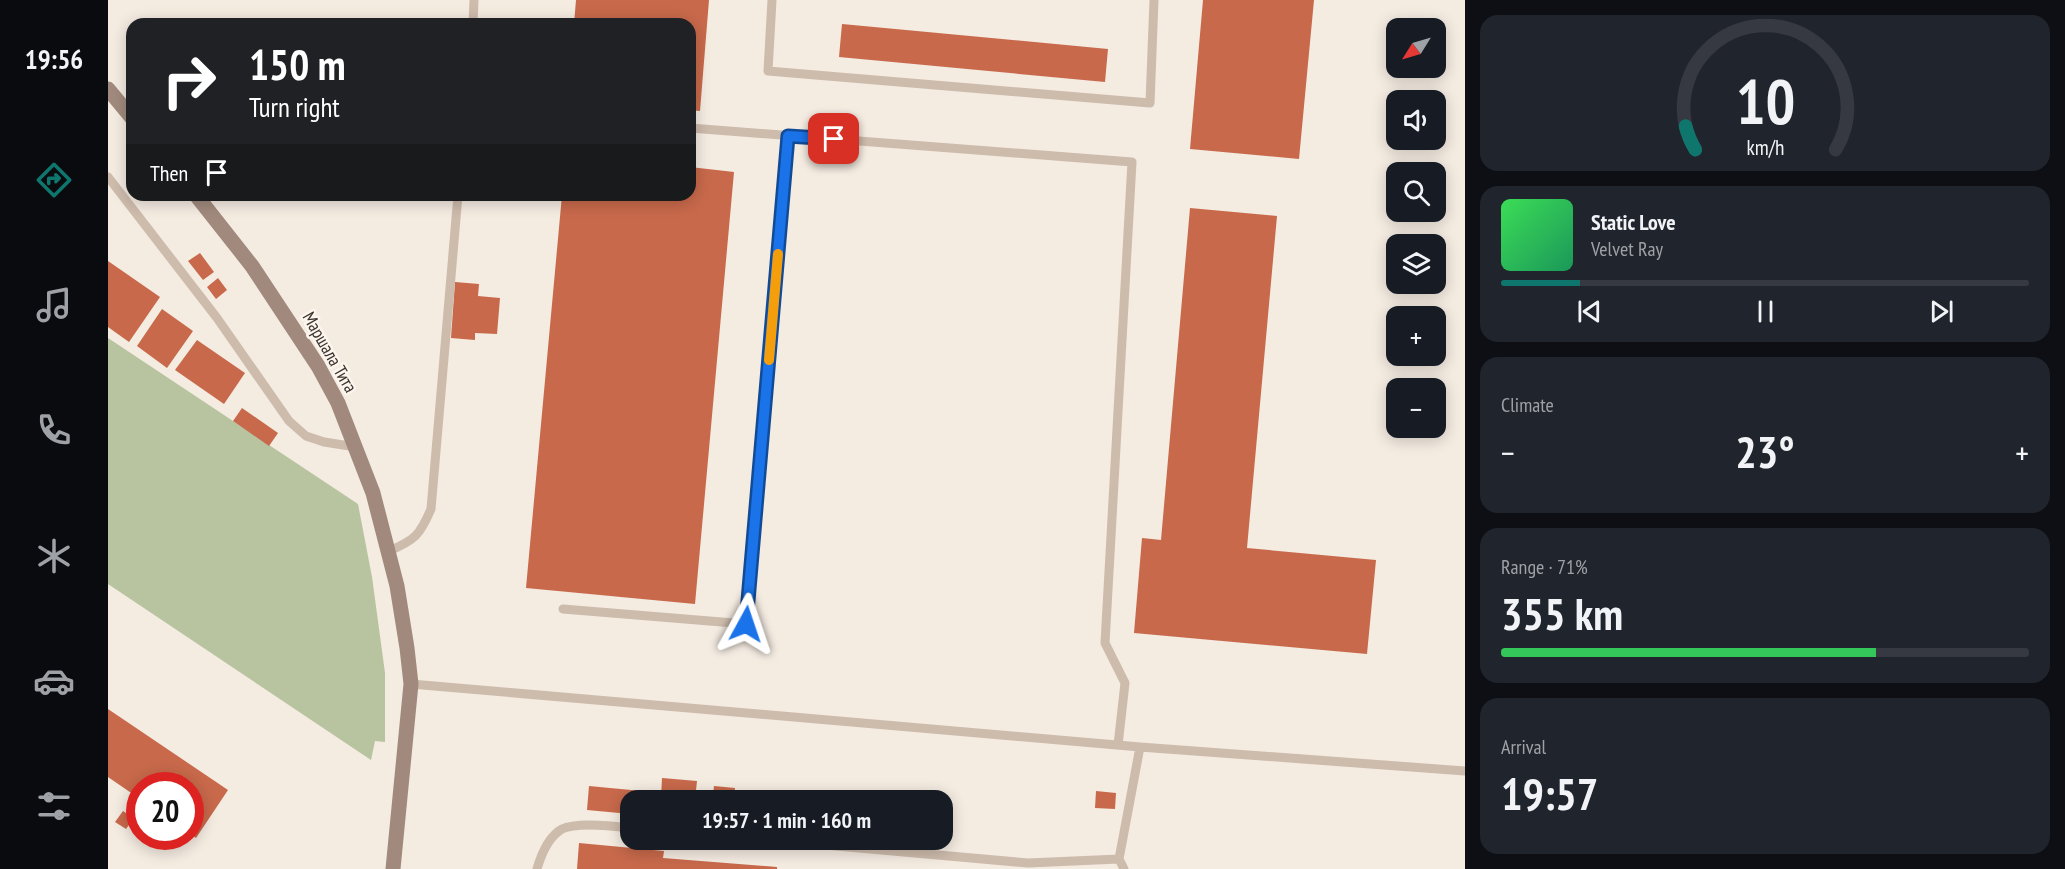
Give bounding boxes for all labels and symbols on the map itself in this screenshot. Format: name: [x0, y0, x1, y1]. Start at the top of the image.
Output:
north arrow: [1386, 18, 1446, 78]
pin: [808, 113, 859, 164]
street label: Маршала Тита: [298, 307, 362, 397]
position arrow: [714, 592, 778, 656]
speed limit sign: 20: [126, 772, 204, 850]

